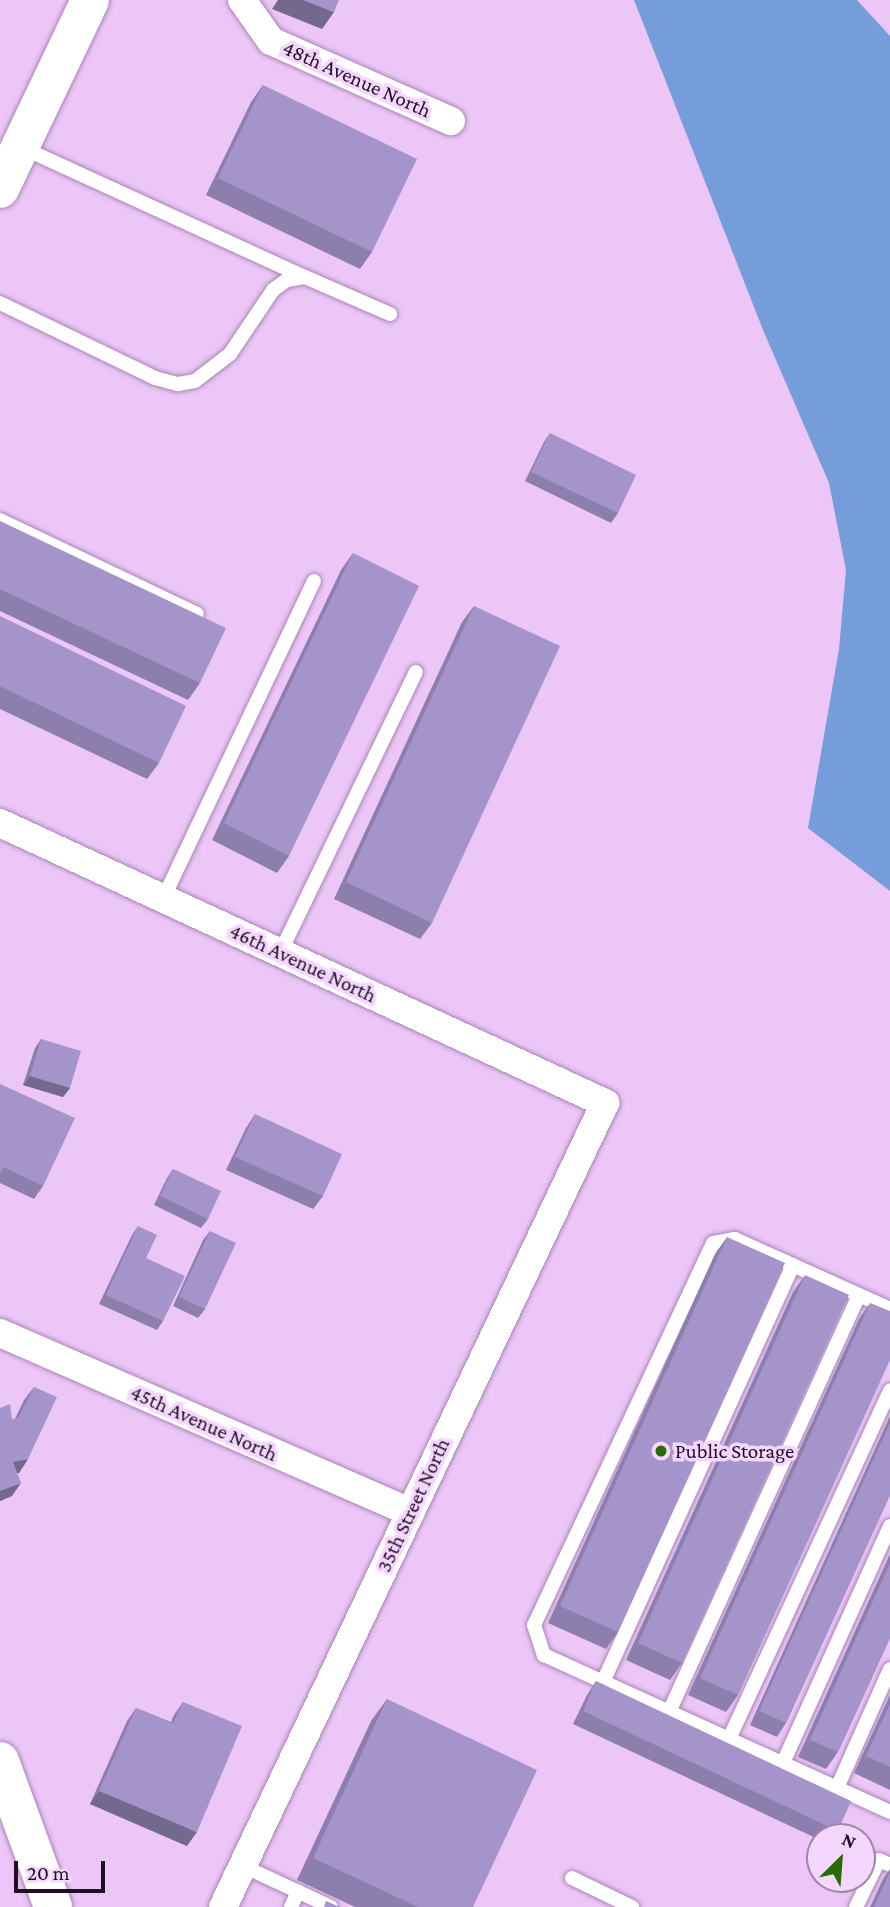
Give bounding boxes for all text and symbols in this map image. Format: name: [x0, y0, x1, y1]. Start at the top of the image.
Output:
street label: 48th Avenue North: [279, 35, 435, 123]
street label: 46th Avenue North: [226, 918, 380, 1008]
street label: 45th Avenue North: [127, 1379, 281, 1467]
street label: 35th Street North: [371, 1434, 455, 1576]
place label: Public Storage: [675, 1438, 794, 1464]
marker: Public Storage: [653, 1443, 669, 1459]
north arrow: [806, 1823, 876, 1893]
text: N: [839, 1828, 860, 1853]
scale bar: [18, 1848, 108, 1892]
text: 20 m: [27, 1861, 70, 1885]

